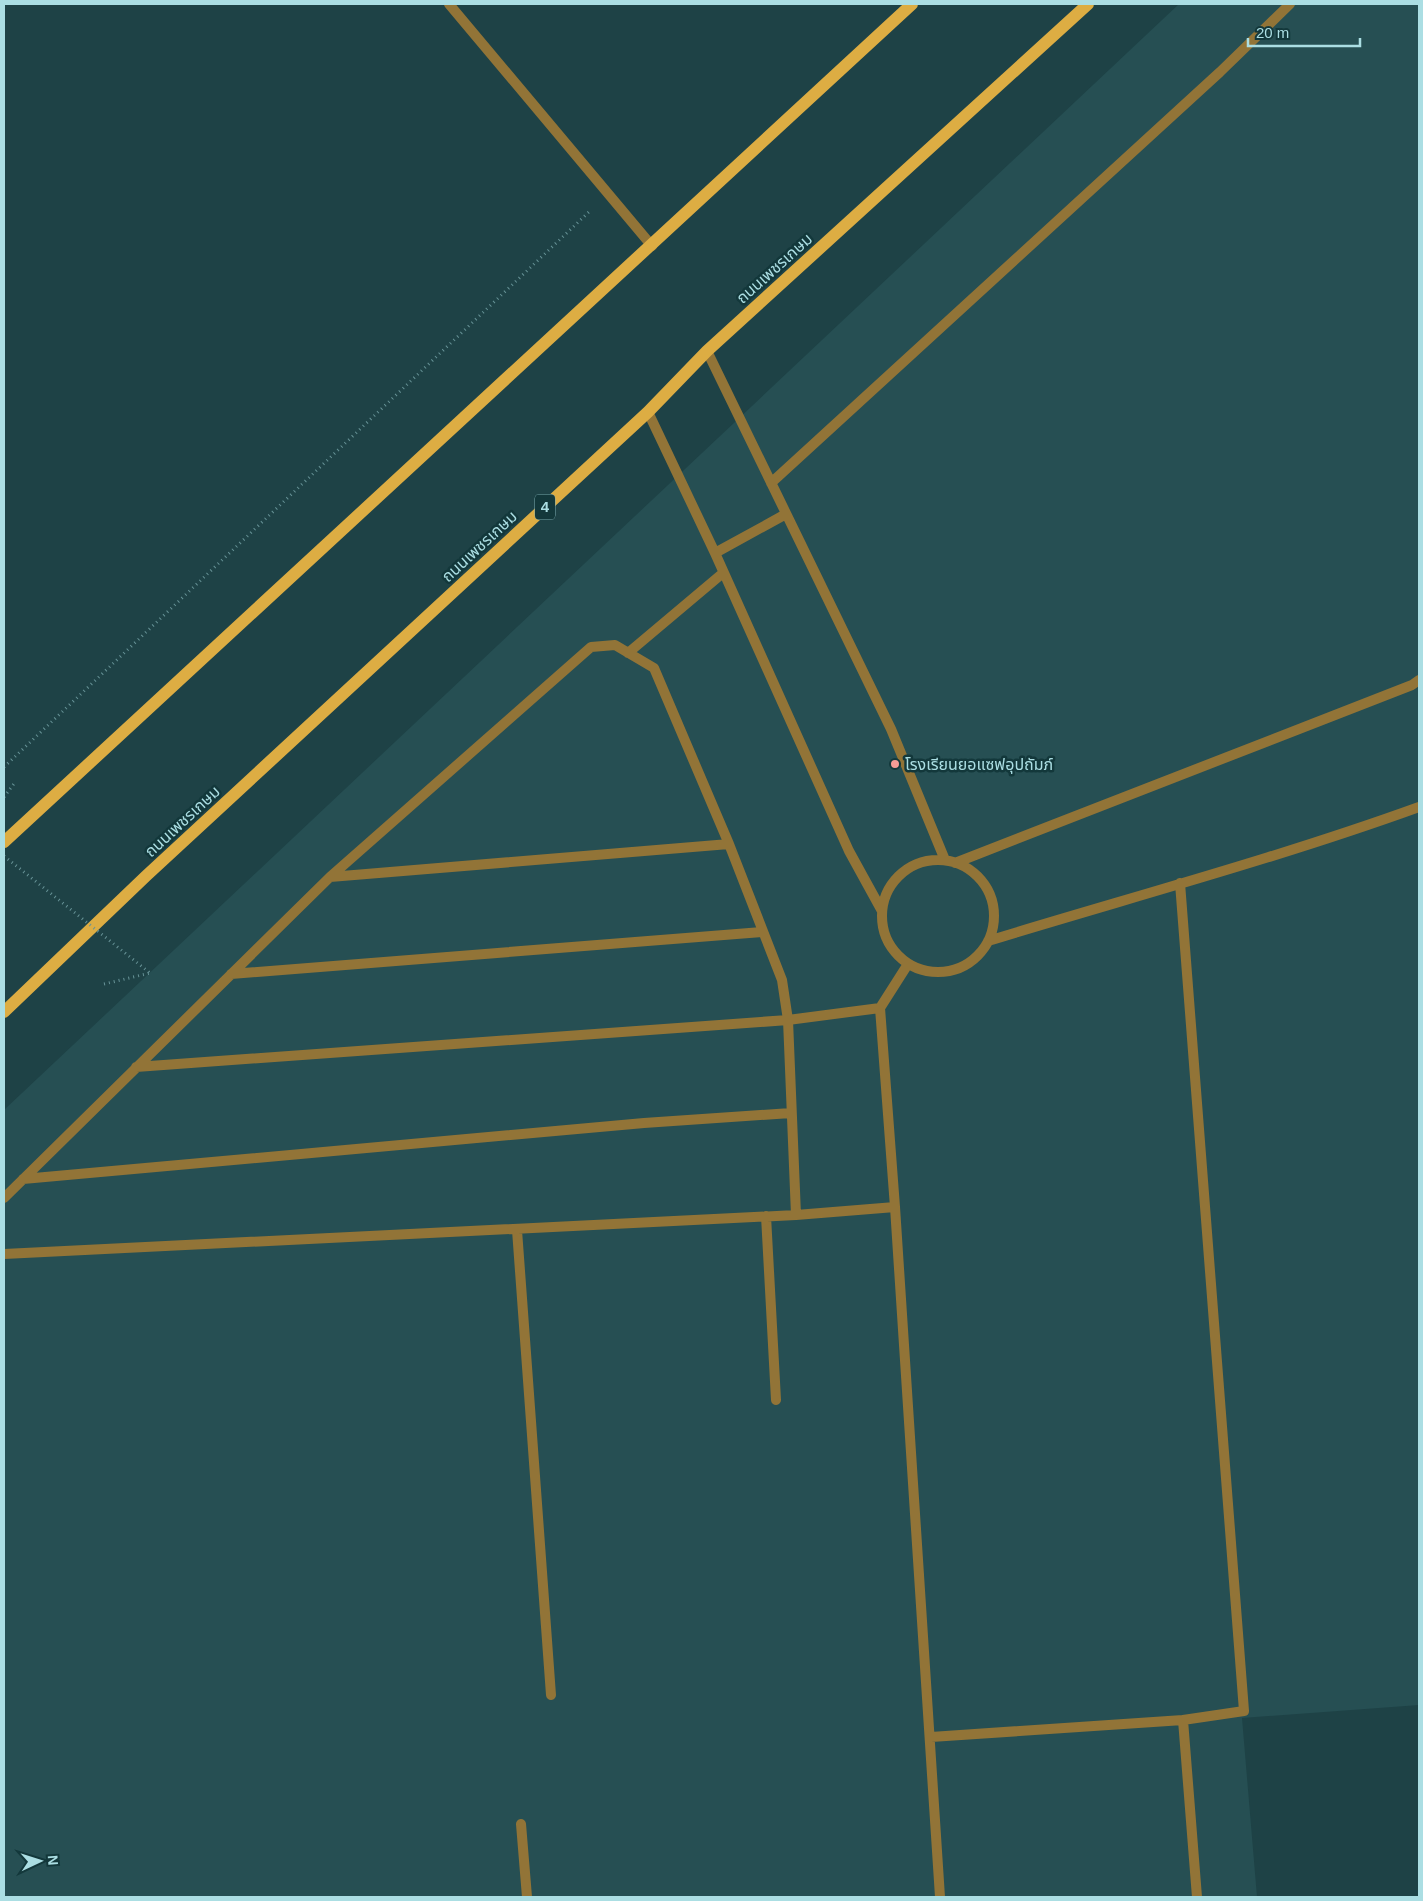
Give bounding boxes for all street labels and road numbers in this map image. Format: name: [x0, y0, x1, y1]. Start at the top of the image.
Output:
street label: ถนนเพชรเกษม: [733, 230, 816, 307]
road number: 4: [535, 494, 555, 520]
street label: ถนนเพชรเกษม: [439, 507, 520, 585]
street label: ถนนเพชรเกษม: [142, 782, 223, 860]

